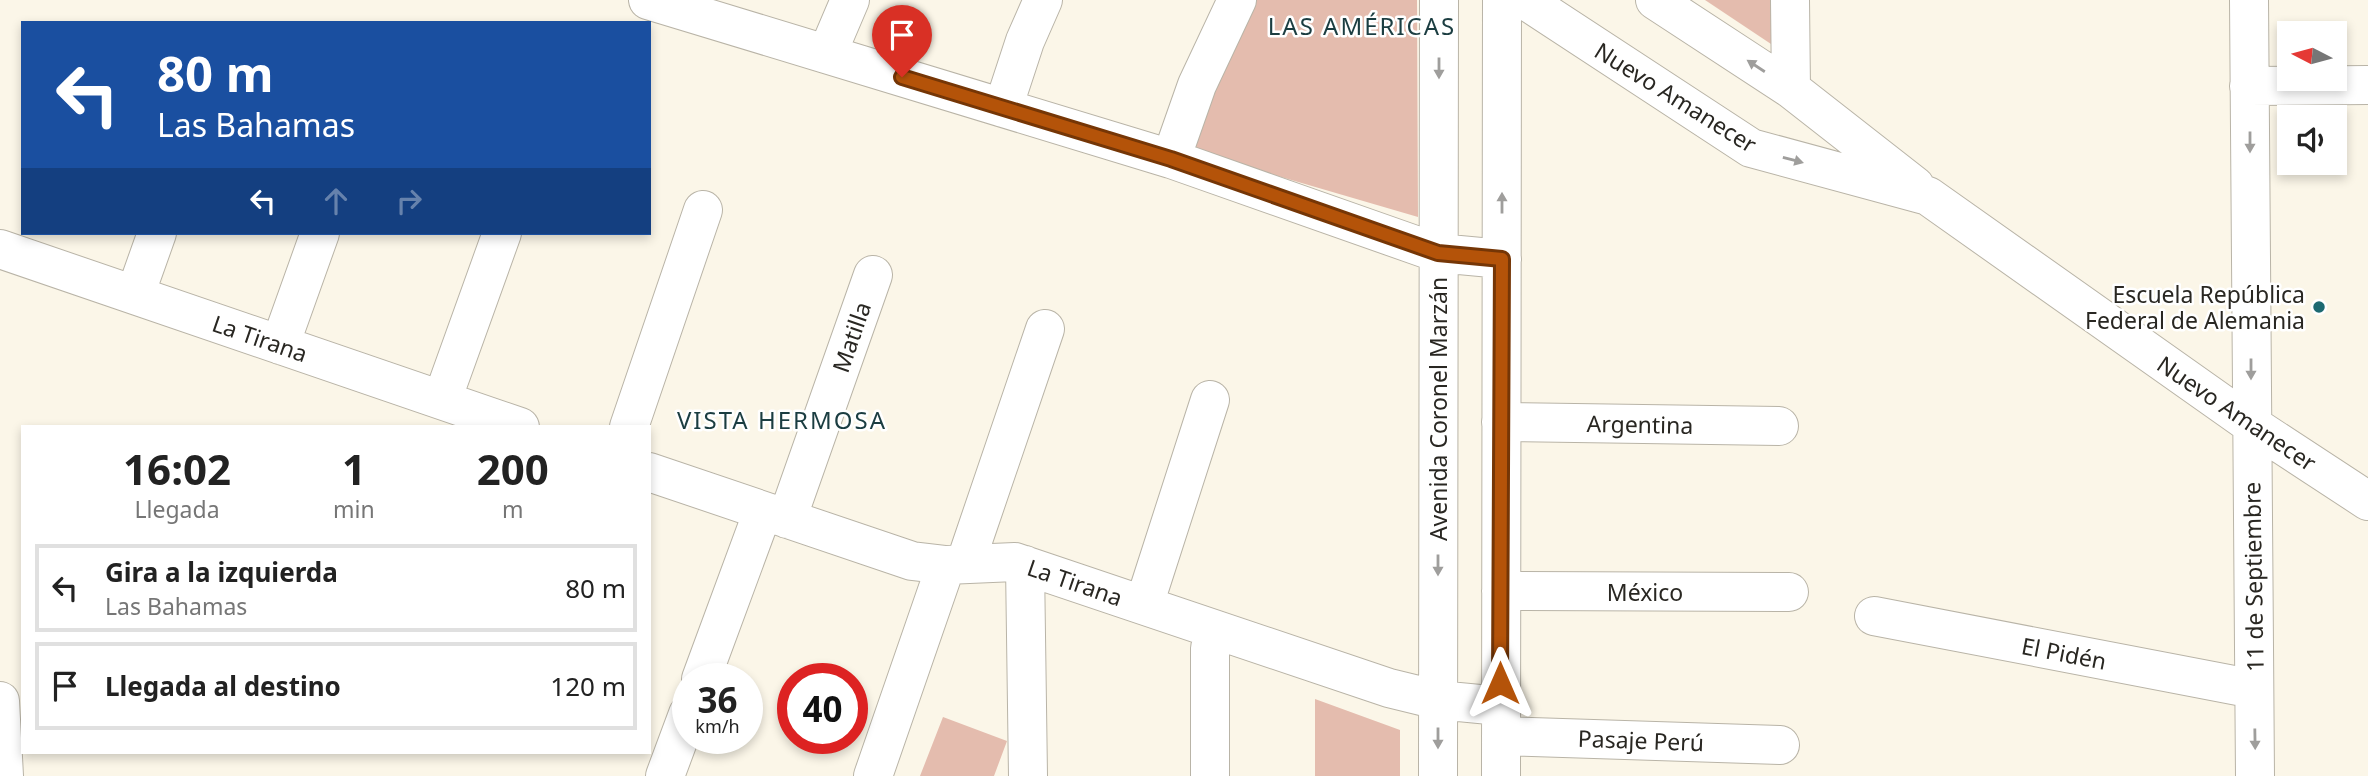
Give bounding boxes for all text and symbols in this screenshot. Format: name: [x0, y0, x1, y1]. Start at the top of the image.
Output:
pin: [872, 5, 932, 77]
district label: LAS AMÉRICAS: [1268, 9, 1456, 42]
icon: arrive: [883, 16, 921, 54]
north arrow: [2277, 21, 2347, 91]
map controls: [2277, 21, 2347, 175]
street label: Nuevo Amanecer: [1589, 34, 1764, 160]
text: 80 m: [157, 40, 274, 106]
icon: left: [42, 49, 133, 140]
one-way arrow: [1433, 57, 1445, 79]
one-way arrow: [1747, 60, 1766, 73]
text: Las Bahamas: [157, 103, 355, 146]
button: sound: [2277, 105, 2347, 175]
one-way arrow: [2244, 131, 2256, 153]
one-way arrow: [1782, 155, 1803, 165]
icon: left: [244, 182, 282, 220]
icon: ahead: [317, 182, 355, 220]
icon: right: [390, 182, 428, 220]
one-way arrow: [1496, 191, 1508, 213]
street label: Avenida Coronel Marzán: [1422, 277, 1454, 541]
place label: Escuela República Federal de Alemania: [2085, 278, 2305, 336]
street label: Matilla: [824, 297, 878, 377]
marker: Escuela República Federal de Alemania: [2311, 299, 2327, 315]
street label: La Tirana: [208, 307, 312, 369]
street label: Nuevo Amanecer: [2151, 348, 2323, 478]
one-way arrow: [2245, 358, 2257, 380]
district label: VISTA HERMOSA: [677, 403, 887, 436]
street label: Argentina: [1586, 407, 1694, 441]
text: 16:02: [123, 440, 231, 497]
text: 1: [342, 440, 366, 497]
text: 200: [477, 440, 549, 497]
street label: 11 de Septiembre: [2235, 482, 2271, 672]
text: Llegada: [135, 493, 220, 525]
text: min: [333, 493, 375, 525]
text: m: [502, 493, 524, 525]
street label: La Tirana: [1023, 551, 1127, 613]
text: Gira a la izquierda: [105, 554, 338, 590]
one-way arrow: [1432, 554, 1444, 576]
icon: left: [46, 569, 84, 607]
text: 80 m: [565, 570, 626, 606]
street label: México: [1607, 576, 1683, 608]
text: Las Bahamas: [105, 590, 247, 622]
street label: El Pidén: [2019, 629, 2109, 677]
position arrow: [1463, 646, 1537, 720]
speed limit sign: 40: [777, 663, 868, 754]
icon: arrive: [46, 667, 84, 705]
text: Llegada al destino: [105, 668, 341, 704]
text: 120 m: [550, 668, 626, 704]
text: 36: [697, 676, 738, 723]
text: km/h: [695, 714, 740, 738]
street label: Pasaje Perú: [1577, 722, 1705, 758]
one-way arrow: [1432, 727, 1444, 749]
one-way arrow: [2249, 728, 2261, 750]

